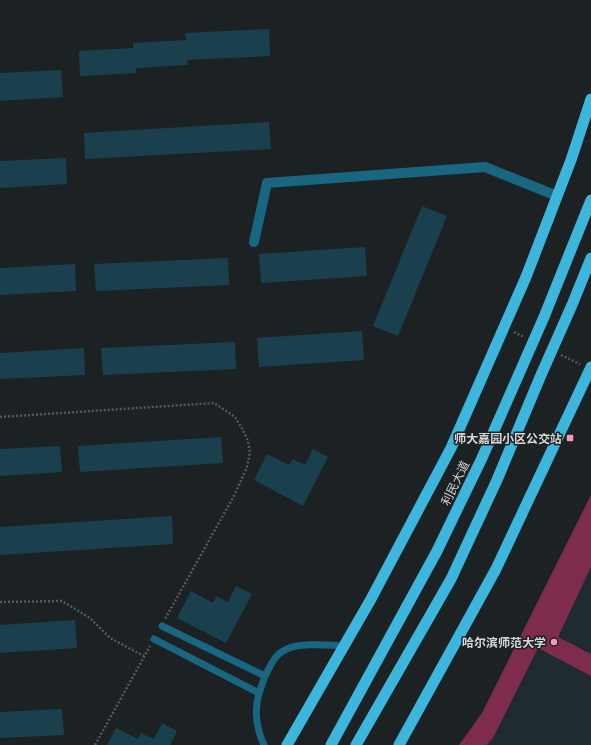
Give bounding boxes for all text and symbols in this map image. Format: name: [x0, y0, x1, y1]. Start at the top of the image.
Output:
place label: 师大嘉园小区公交站: [454, 431, 562, 446]
marker: 师大嘉园小区公交站: [565, 433, 575, 443]
street label: 利民大道: [438, 458, 472, 508]
place label: 哈尔滨师范大学: [462, 635, 546, 650]
marker: 哈尔滨师范大学: [549, 637, 559, 647]

